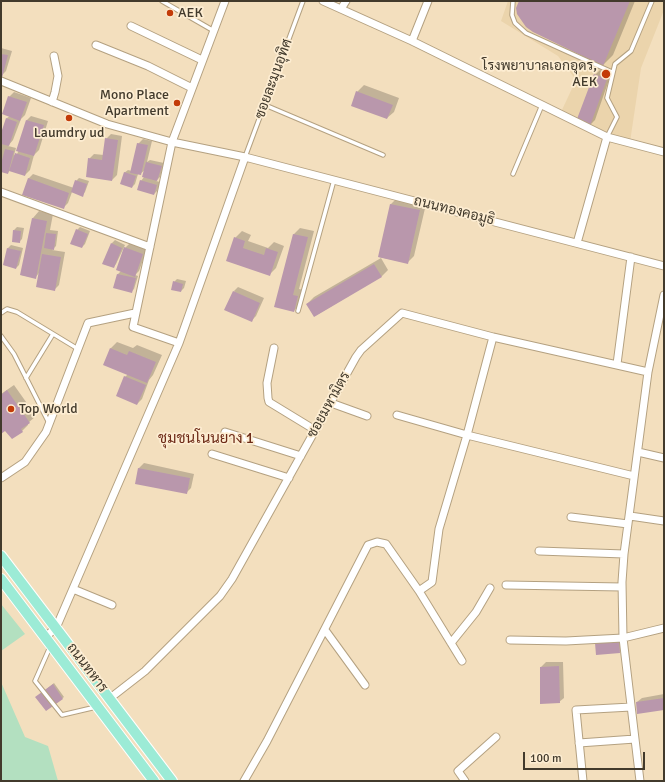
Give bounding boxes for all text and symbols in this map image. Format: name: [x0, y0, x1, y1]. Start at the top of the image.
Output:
place label: AEK: [178, 5, 203, 21]
marker: AEK: [165, 8, 175, 18]
street label: ซอยละมุนอุทิศ: [252, 37, 296, 121]
place label: โรงพยาบาลเอกอุดร, AEK: [482, 58, 597, 90]
marker: โรงพยาบาลเอกอุดร, AEK: [600, 68, 612, 80]
place label: Mono Place Apartment: [100, 87, 169, 120]
marker: Mono Place Apartment: [172, 98, 182, 108]
marker: Laumdry ud: [64, 113, 74, 123]
place label: Laumdry ud: [34, 125, 104, 141]
street label: ถนนทองคอมูธิ: [412, 193, 496, 229]
street label: ซอยมหามิตร: [304, 369, 354, 441]
place label: Top World: [19, 401, 78, 417]
marker: Top World: [6, 404, 16, 414]
district label: ชุมชนโนนยาง 1: [158, 430, 254, 448]
street label: ถนนทหาร: [63, 640, 111, 696]
scale bar: [525, 744, 647, 770]
text: 100 m: [530, 751, 562, 766]

